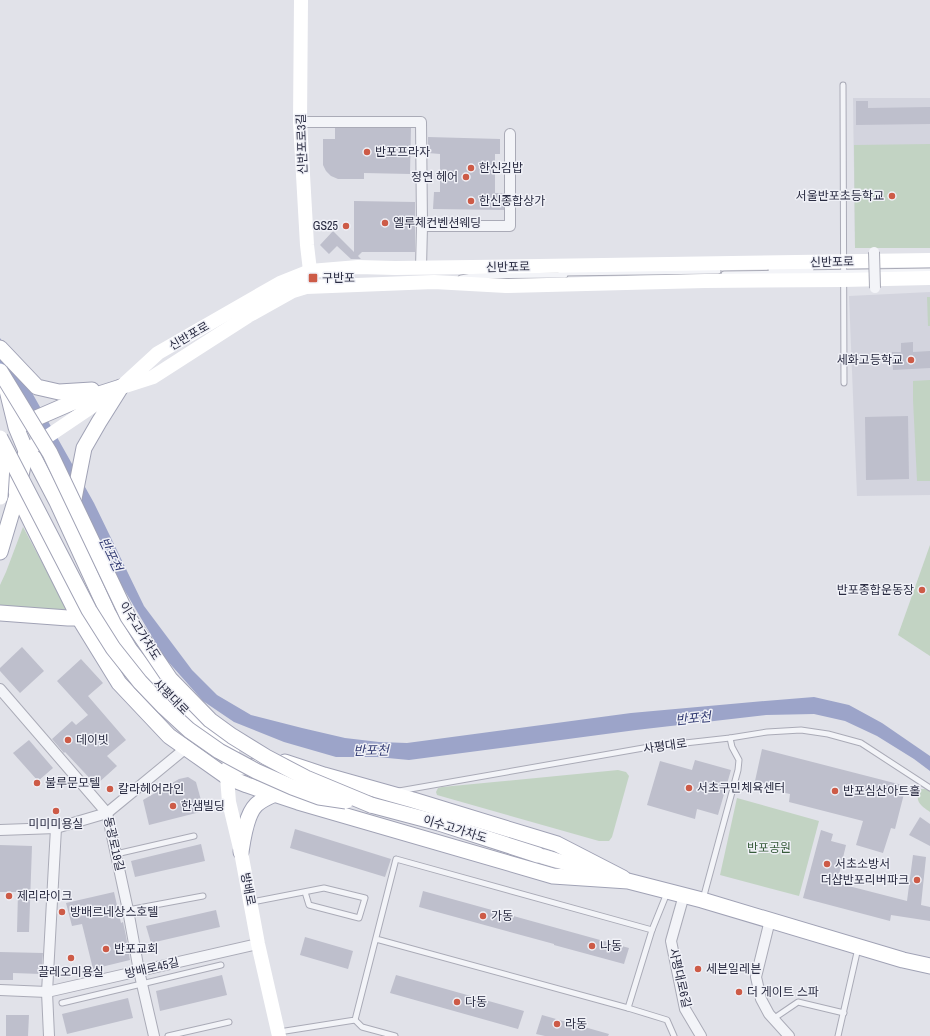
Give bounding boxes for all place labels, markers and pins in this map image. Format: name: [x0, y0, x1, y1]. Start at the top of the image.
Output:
place label: 반포프라자: [375, 144, 430, 160]
marker: 반포프라자: [362, 147, 372, 157]
place label: 한신김밥: [479, 160, 523, 176]
marker: 한신김밥: [466, 163, 476, 173]
place label: 정연 헤어: [411, 169, 458, 185]
marker: 정연 헤어: [461, 172, 471, 182]
place label: 서울반포초등학교: [796, 188, 884, 204]
marker: 서울반포초등학교: [887, 191, 897, 201]
place label: 한신종합상가: [479, 193, 545, 209]
marker: 한신종합상가: [466, 196, 476, 206]
place label: 엘루체컨벤션웨딩: [393, 215, 481, 231]
place label: GS25: [313, 218, 339, 234]
marker: 엘루체컨벤션웨딩: [380, 218, 390, 228]
marker: GS25: [341, 221, 351, 231]
place label: 구반포: [322, 270, 355, 286]
marker: 구반포: [307, 272, 319, 284]
place label: 세화고등학교: [837, 352, 903, 368]
marker: 세화고등학교: [906, 355, 916, 365]
place label: 반포종합운동장: [837, 582, 914, 598]
marker: 반포종합운동장: [917, 585, 927, 595]
place label: 데이빗: [76, 732, 109, 748]
marker: 데이빗: [63, 735, 73, 745]
place label: 불루문모텔: [45, 775, 100, 791]
marker: 불루문모텔: [32, 778, 42, 788]
place label: 서초구민체육센터: [697, 780, 785, 796]
place label: 칼라헤어라인: [118, 781, 184, 797]
marker: 서초구민체육센터: [684, 783, 694, 793]
place label: 반포심산아트홀: [843, 783, 920, 799]
marker: 칼라헤어라인: [105, 784, 115, 794]
marker: 반포심산아트홀: [830, 786, 840, 796]
place label: 한샘빌딩: [181, 798, 225, 814]
marker: 한샘빌딩: [168, 801, 178, 811]
marker: 미미미용실: [51, 806, 61, 816]
place label: 미미미용실: [28, 816, 84, 832]
place label: 서초소방서: [835, 856, 890, 872]
marker: 서초소방서: [822, 859, 832, 869]
place label: 더샵반포리버파크: [821, 872, 909, 888]
marker: 더샵반포리버파크: [912, 875, 922, 885]
place label: 제리라이크: [17, 888, 72, 904]
marker: 제리라이크: [4, 891, 14, 901]
place label: 방배르네상스호텔: [70, 904, 158, 920]
marker: 방배르네상스호텔: [57, 907, 67, 917]
place label: 가동: [491, 908, 513, 924]
marker: 가동: [478, 911, 488, 921]
place label: 나동: [600, 938, 622, 954]
place label: 반포교회: [114, 941, 158, 957]
marker: 나동: [587, 941, 597, 951]
marker: 반포교회: [101, 944, 111, 954]
marker: 끌레오미용실: [66, 953, 76, 963]
place label: 세븐일레븐: [706, 961, 761, 977]
place label: 끌레오미용실: [38, 964, 104, 980]
marker: 세븐일레븐: [693, 964, 703, 974]
place label: 더 게이트 스파: [747, 984, 819, 1000]
marker: 더 게이트 스파: [734, 987, 744, 997]
place label: 다동: [465, 994, 487, 1010]
marker: 다동: [452, 997, 462, 1007]
place label: 라동: [565, 1016, 587, 1032]
marker: 라동: [552, 1019, 562, 1029]

